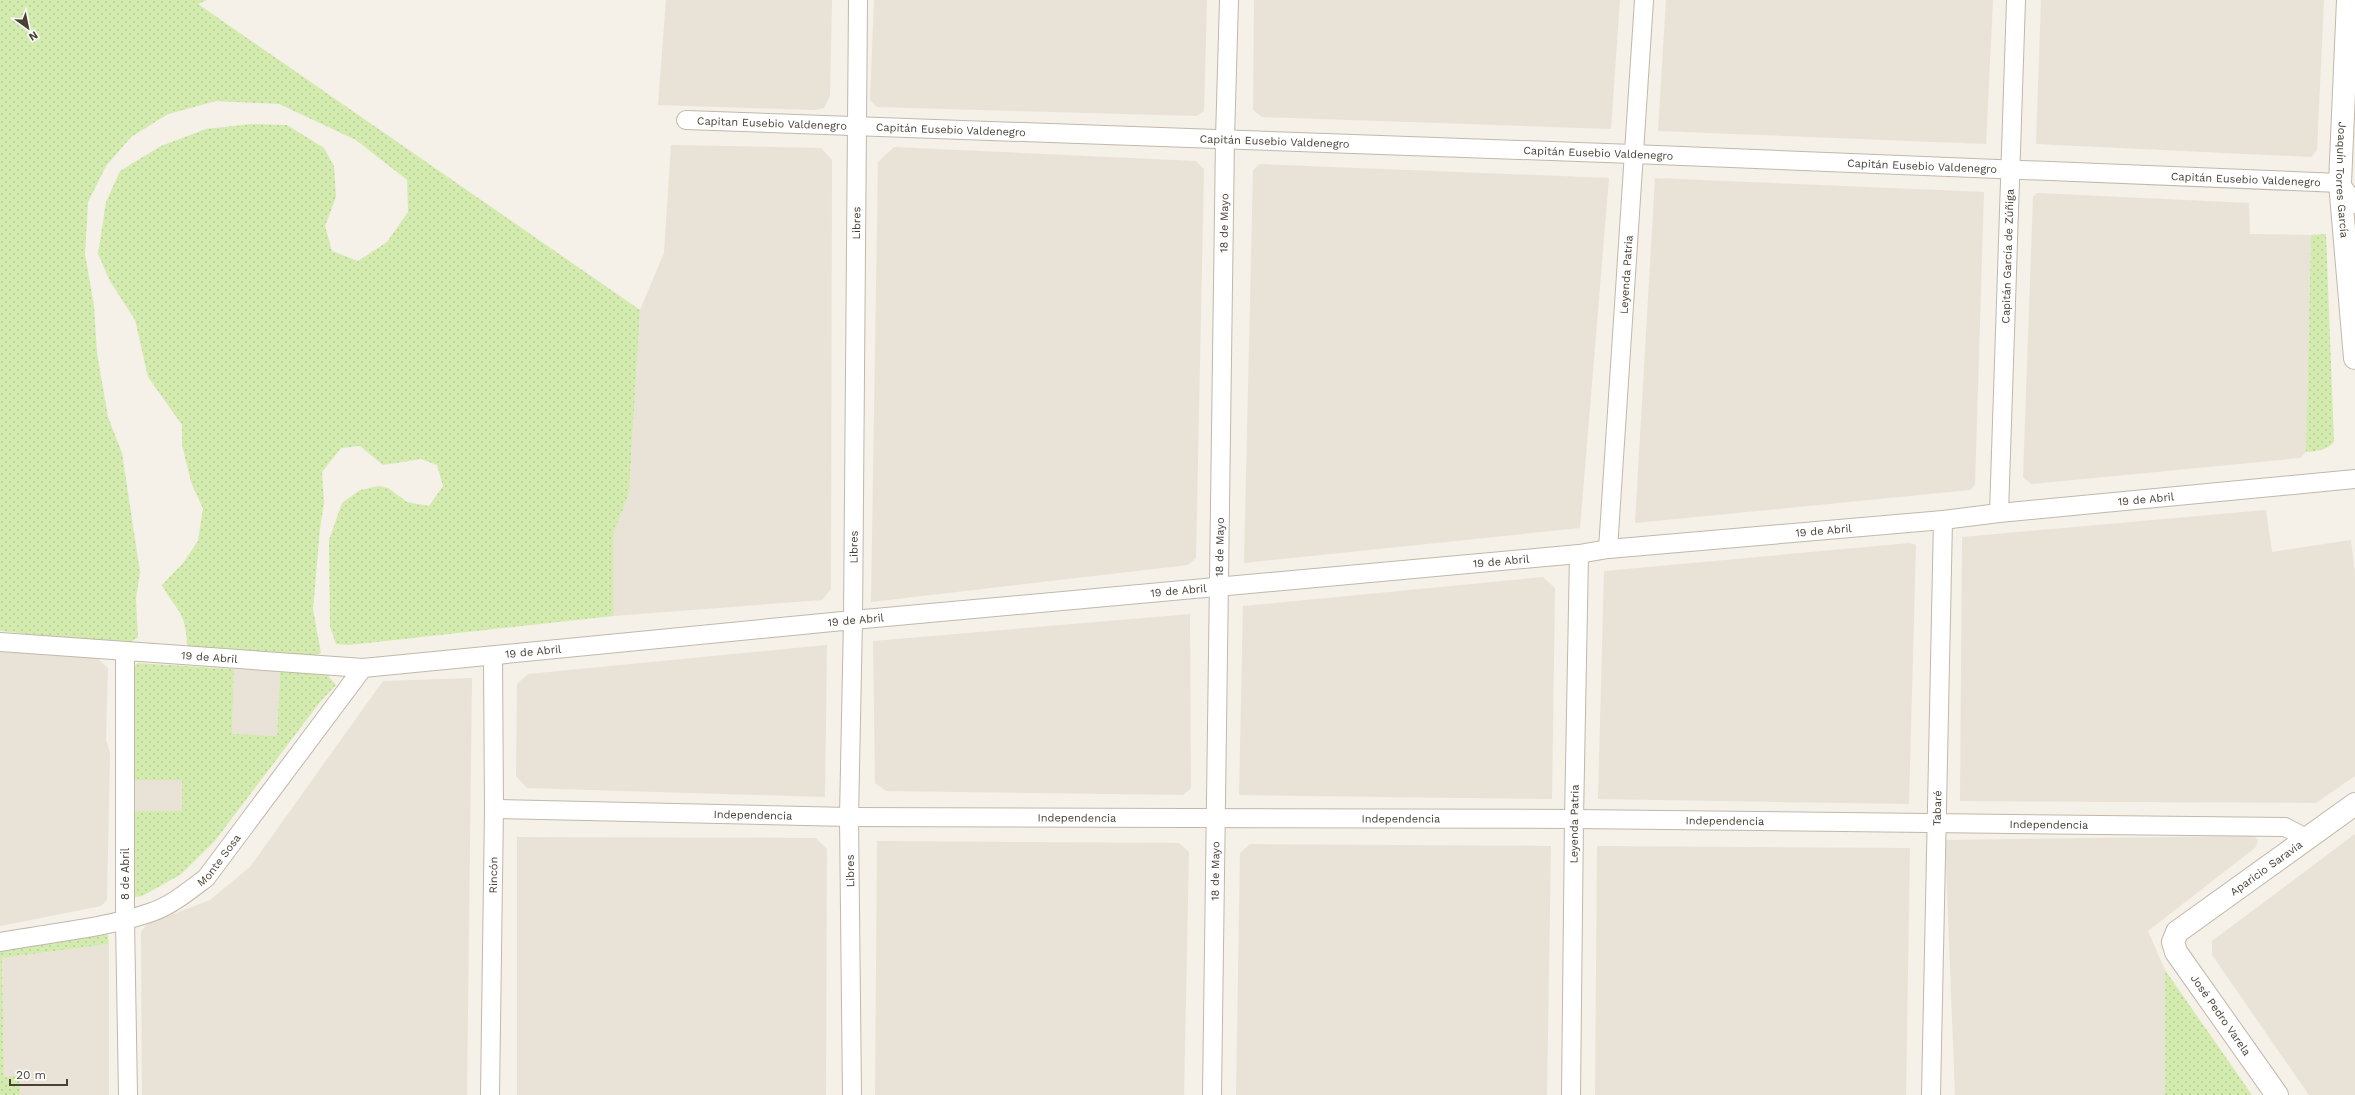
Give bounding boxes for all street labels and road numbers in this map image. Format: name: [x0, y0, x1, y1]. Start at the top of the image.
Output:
street label: Capitan Eusebio Valdenegro: [697, 114, 847, 133]
street label: Capitán Eusebio Valdenegro: [876, 121, 1026, 139]
street label: Joaquín Torres García: [2333, 121, 2351, 239]
street label: Capitán Eusebio Valdenegro: [1199, 132, 1350, 151]
street label: Capitán Eusebio Valdenegro: [1523, 144, 1674, 163]
street label: Capitán Eusebio Valdenegro: [1847, 157, 1997, 176]
street label: Capitán Eusebio Valdenegro: [2171, 170, 2321, 189]
street label: Capitán García de Zúñiga: [1999, 189, 2017, 324]
street label: 18 de Mayo: [1217, 193, 1231, 253]
street label: Libres: [850, 206, 863, 240]
street label: Leyenda Patria: [1617, 235, 1636, 314]
street label: 19 de Abril: [2117, 490, 2175, 509]
street label: 18 de Mayo: [1213, 517, 1227, 577]
street label: 19 de Abril: [1795, 522, 1853, 540]
street label: Libres: [847, 530, 861, 564]
street label: 19 de Abril: [1472, 553, 1530, 571]
street label: 19 de Abril: [1150, 582, 1208, 600]
street label: 19 de Abril: [827, 611, 885, 629]
street label: 19 de Abril: [505, 643, 563, 661]
street label: 19 de Abril: [181, 649, 239, 666]
street label: Leyenda Patria: [1568, 784, 1582, 864]
street label: Tabaré: [1931, 790, 1944, 826]
street label: Independencia: [713, 808, 792, 823]
street label: Independencia: [1037, 812, 1116, 825]
street label: Independencia: [1361, 812, 1440, 826]
street label: Independencia: [1685, 814, 1764, 828]
street label: Independencia: [2009, 818, 2088, 832]
street label: Monte Sosa: [195, 832, 244, 889]
street label: Aparicio Saravia: [2228, 838, 2305, 899]
street label: 18 de Mayo: [1209, 841, 1222, 901]
street label: 8 de Abril: [119, 847, 132, 900]
street label: Libres: [844, 854, 857, 888]
street label: Rincón: [487, 857, 500, 893]
street label: José Pedro Varela: [2188, 972, 2253, 1058]

